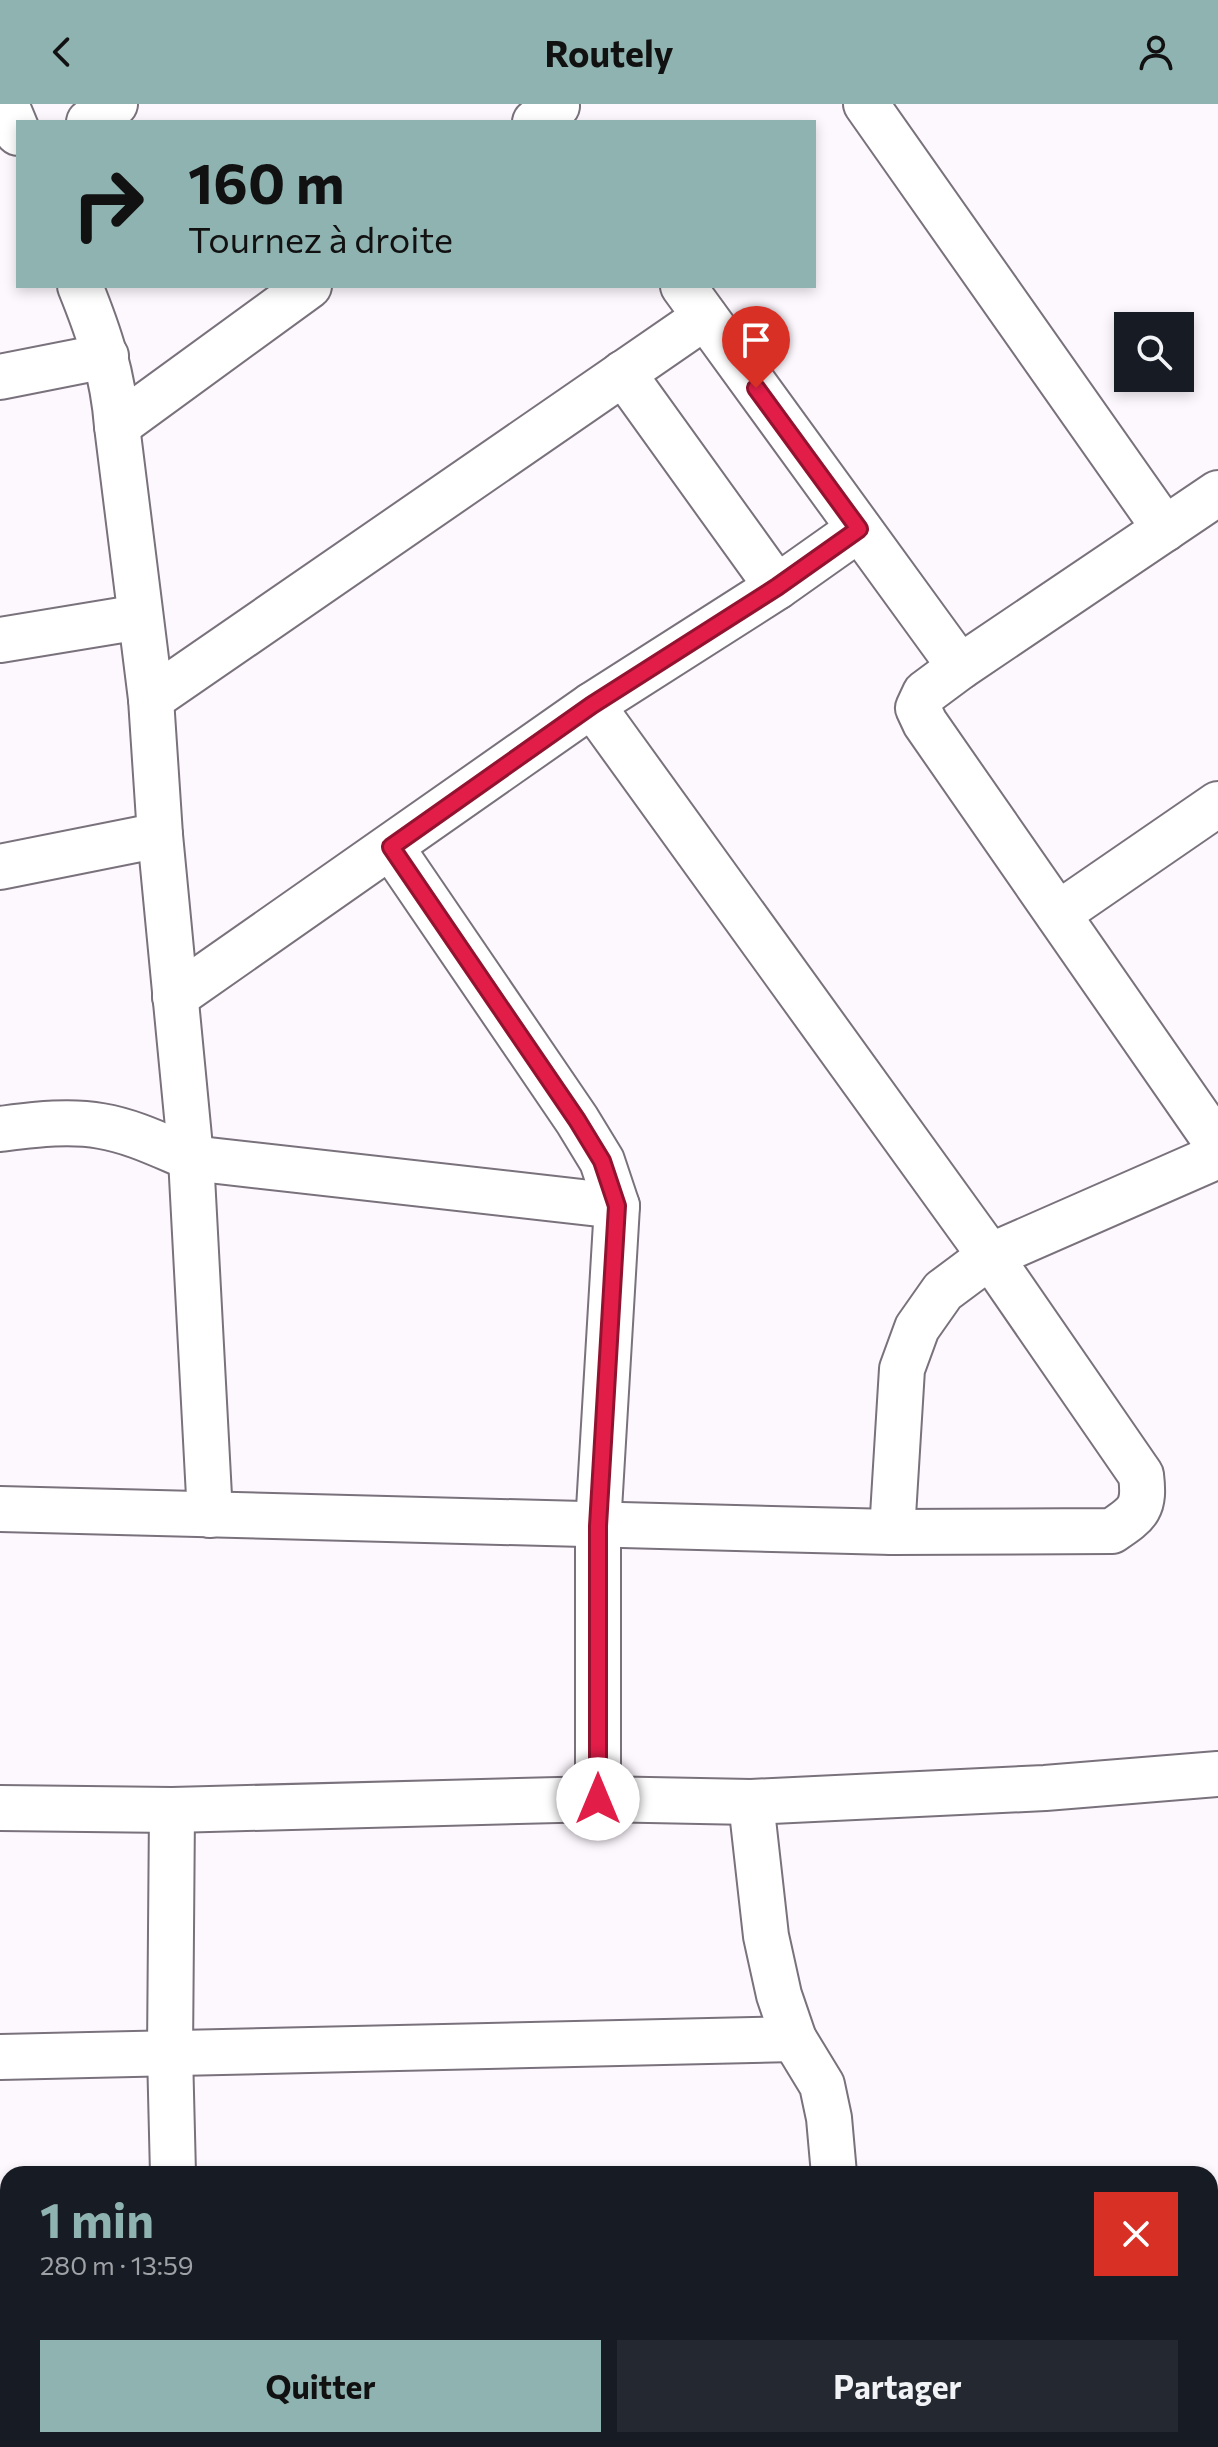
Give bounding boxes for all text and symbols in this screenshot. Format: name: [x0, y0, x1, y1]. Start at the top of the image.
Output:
icon: back: [40, 30, 84, 74]
text: Routely: [544, 30, 674, 74]
icon: person: [1134, 30, 1178, 74]
text: 160 m: [188, 147, 345, 216]
icon: right: [56, 152, 160, 256]
text: Tournez à droite: [188, 216, 453, 260]
pin: [722, 306, 790, 388]
map controls: [1114, 312, 1194, 392]
button: search: [1114, 312, 1194, 392]
icon: arrive: [734, 318, 778, 362]
position arrow: [556, 1757, 640, 1841]
text: 1 min: [40, 2189, 154, 2248]
button: close: [1094, 2192, 1178, 2276]
text: 280 m · 13:59: [40, 2249, 194, 2280]
button: Quitter: [40, 2340, 601, 2432]
button: Partager: [617, 2340, 1178, 2432]

